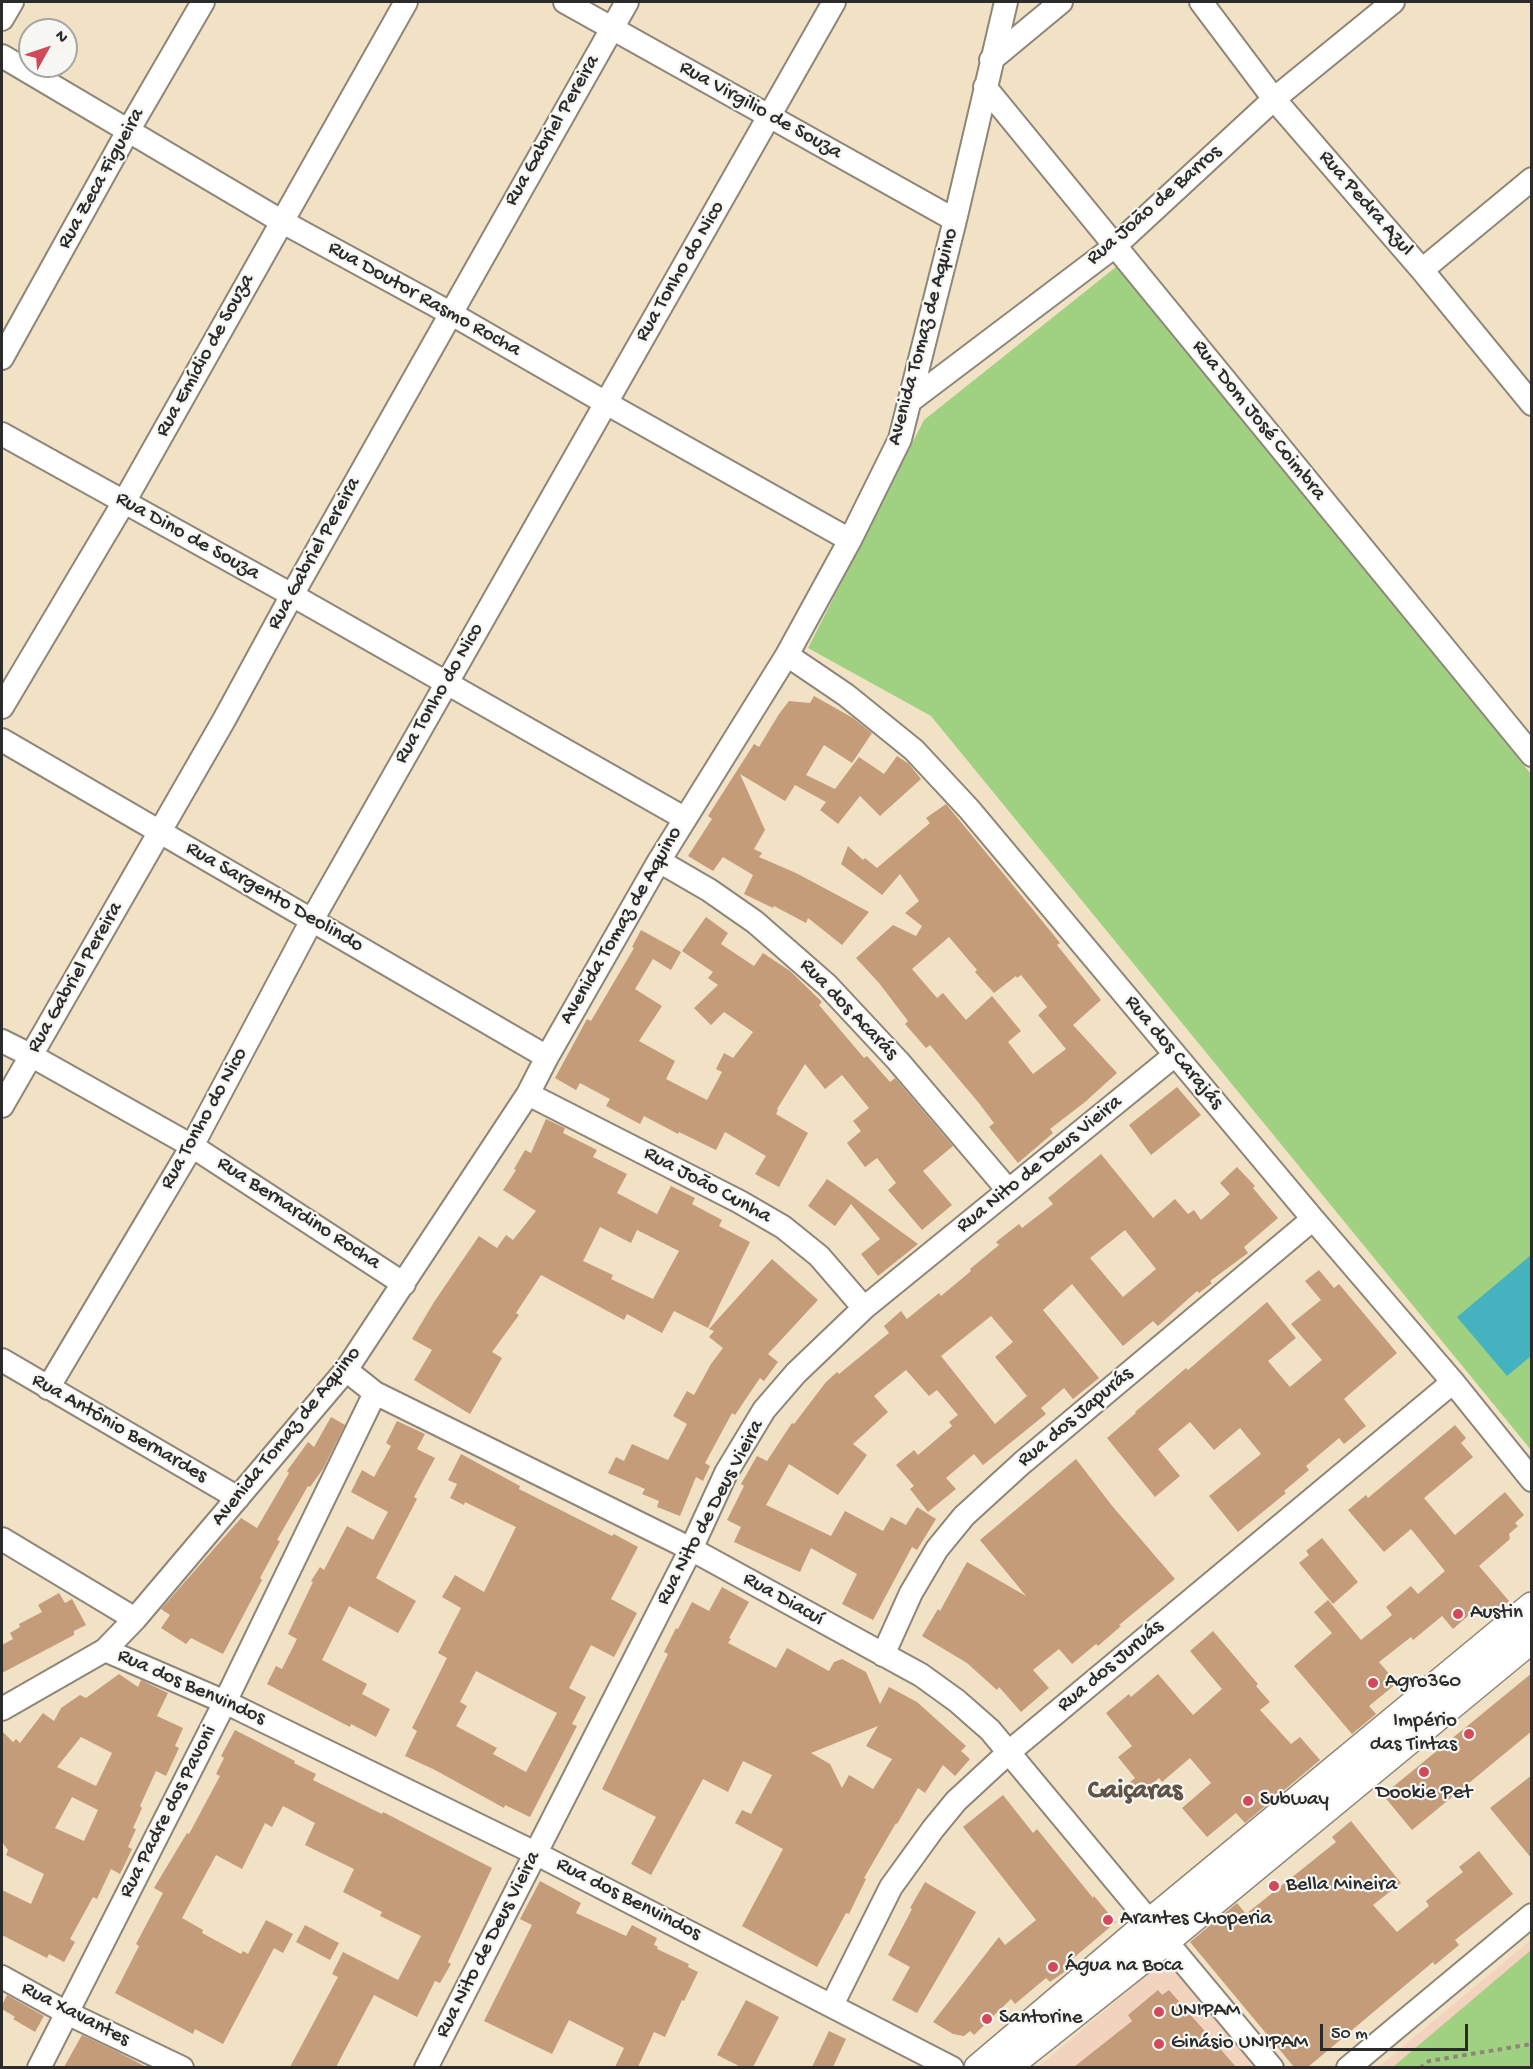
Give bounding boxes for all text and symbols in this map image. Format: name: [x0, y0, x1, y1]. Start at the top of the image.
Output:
north arrow: [18, 18, 78, 78]
text: N: [50, 27, 71, 47]
street label: Rua Gabriel Pereira: [500, 51, 606, 211]
street label: Rua Virgilio de Souza: [674, 56, 846, 166]
street label: Rua Zeca Figueira: [53, 104, 151, 254]
street label: Rua João de Barros: [1082, 140, 1228, 272]
street label: Rua Pedra Azul: [1312, 146, 1418, 262]
street label: Rua Tonho do Nico: [631, 197, 731, 347]
street label: Avenida Tomaz de Aquino: [883, 226, 965, 448]
street label: Rua Doutor Rasmo Rocha: [323, 236, 525, 364]
street label: Rua Emídio de Souza: [151, 270, 261, 442]
street label: Rua Dom José Coimbra: [1185, 336, 1331, 506]
street label: Rua Gabriel Pereira: [263, 473, 367, 635]
street label: Rua Dino de Souza: [110, 487, 264, 587]
street label: Rua Tonho do Nico: [390, 619, 490, 769]
street label: Avenida Tomaz de Aquino: [555, 823, 689, 1029]
street label: Rua Sargento Deolindo: [181, 837, 367, 959]
street label: Rua Gabriel Pereira: [23, 898, 129, 1058]
street label: Rua dos Acarás: [793, 954, 903, 1066]
street label: Rua dos Carajás: [1118, 991, 1228, 1115]
street label: Rua Tonho do Nico: [156, 1044, 254, 1194]
street label: Rua Nito de Deus Vieira: [952, 1090, 1128, 1240]
street label: Rua João Cunha: [639, 1142, 775, 1230]
street label: Rua Bernardino Rocha: [211, 1152, 385, 1276]
street label: Avenida Tomaz de Aquino: [207, 1342, 367, 1532]
street label: Rua dos Japurás: [1013, 1362, 1139, 1474]
street label: Rua Antônio Bernardes: [27, 1368, 211, 1490]
street label: Rua Nito de Deus Vieira: [651, 1416, 771, 1610]
street label: Rua Diacuí: [738, 1567, 828, 1633]
place label: Austin: [1470, 1601, 1523, 1627]
marker: Austin: [1451, 1607, 1465, 1621]
street label: Rua dos Juruás: [1053, 1615, 1169, 1719]
street label: Rua dos Benvindos: [113, 1644, 269, 1732]
place label: Agro360: [1385, 1670, 1461, 1696]
marker: Agro360: [1366, 1676, 1380, 1690]
place label: Império das Tintas: [1370, 1709, 1457, 1759]
street label: Rua Padre dos Pavoni: [115, 1722, 223, 1902]
marker: Império das Tintas: [1462, 1727, 1476, 1741]
marker: Dookie Pet: [1417, 1765, 1431, 1779]
district label: Caiçaras: [1088, 1777, 1182, 1809]
place label: Dookie Pet: [1376, 1781, 1472, 1807]
place label: Subway: [1260, 1788, 1329, 1814]
marker: Subway: [1241, 1794, 1255, 1808]
street label: Rua Nito de Deus Vieira: [431, 1847, 547, 2043]
street label: Rua dos Benvindos: [551, 1853, 705, 1947]
place label: Bella Mineira: [1286, 1873, 1397, 1899]
marker: Bella Mineira: [1267, 1879, 1281, 1893]
place label: Arantes Choperia: [1120, 1907, 1272, 1933]
marker: Arantes Choperia: [1101, 1913, 1115, 1927]
place label: Água na Boca: [1065, 1954, 1183, 1980]
marker: Água na Boca: [1046, 1960, 1060, 1974]
street label: Rua Xavantes: [17, 1977, 133, 2053]
place label: UNIPAM: [1171, 1999, 1240, 2025]
marker: UNIPAM: [1152, 2005, 1166, 2019]
place label: Santorine: [999, 2006, 1083, 2032]
marker: Santorine: [980, 2012, 994, 2026]
scale bar: [1323, 2012, 1472, 2050]
text: 50 m: [1331, 2024, 1368, 2045]
place label: Ginásio UNIPAM: [1171, 2031, 1308, 2057]
marker: Ginásio UNIPAM: [1152, 2037, 1166, 2051]

